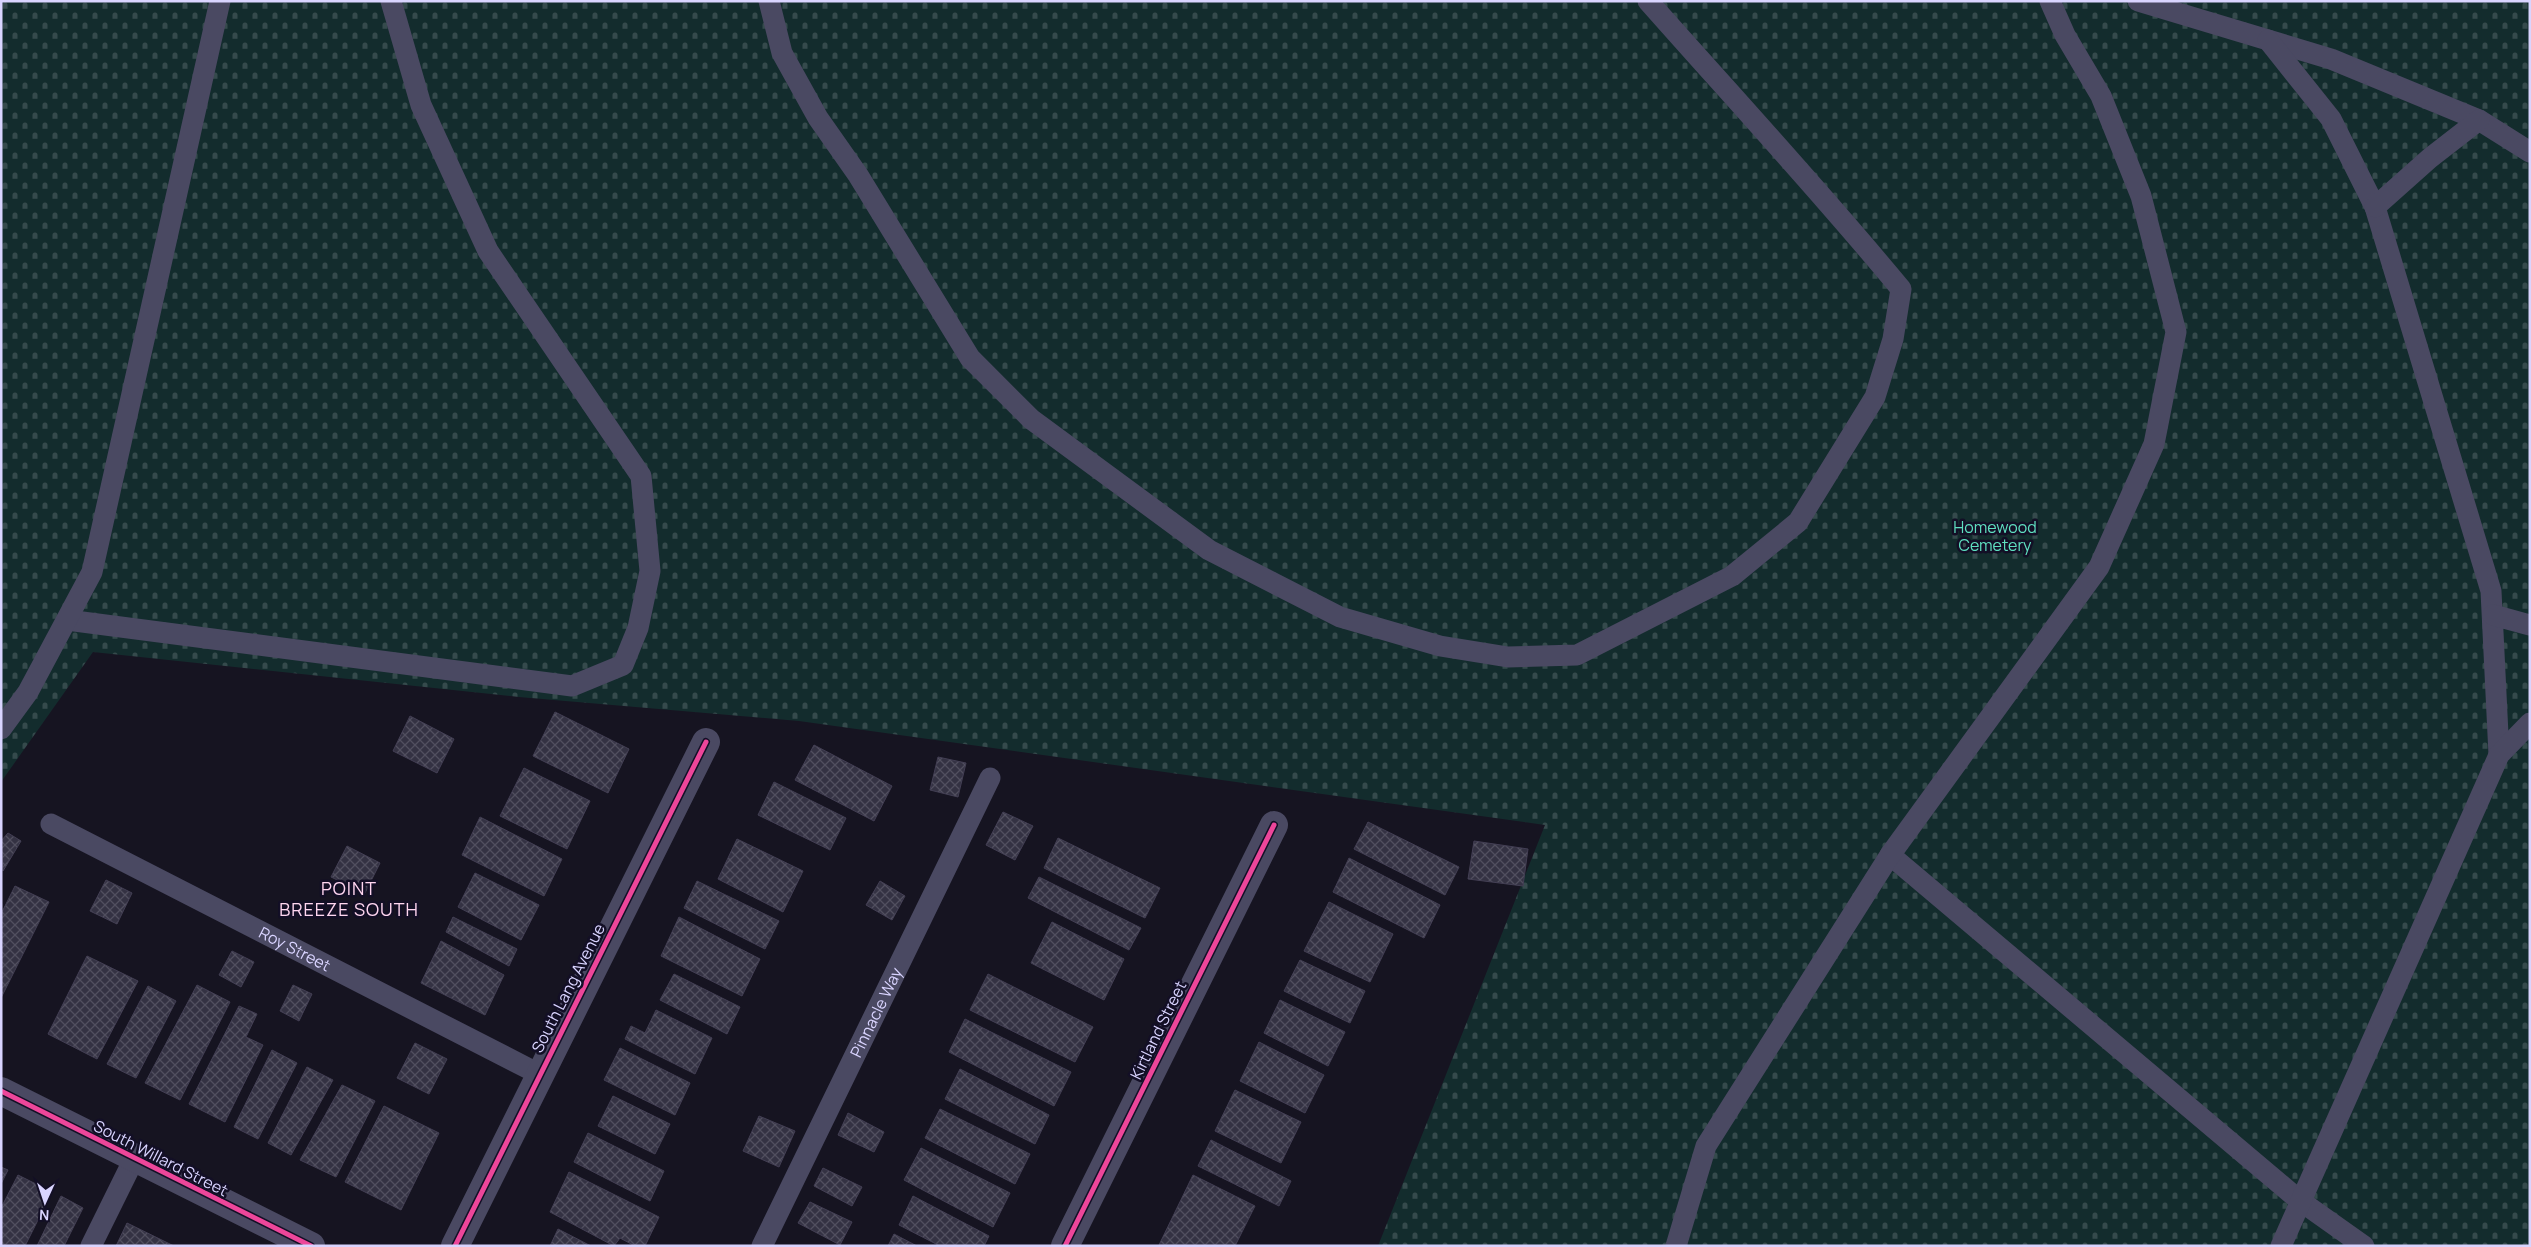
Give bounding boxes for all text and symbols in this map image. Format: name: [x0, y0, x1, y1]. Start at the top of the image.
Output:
park label: Homewood Cemetery: [1953, 516, 2037, 556]
district label: POINT BREEZE SOUTH: [279, 876, 419, 921]
street label: South Lang Avenue: [526, 920, 610, 1056]
street label: Roy Street: [255, 921, 335, 976]
street label: Pinnacle Way: [845, 963, 907, 1061]
street label: Kirtland Street: [1125, 977, 1191, 1083]
street label: South Willard Street: [90, 1115, 232, 1201]
north arrow: [20, 1177, 70, 1227]
text: N: [39, 1206, 50, 1225]

